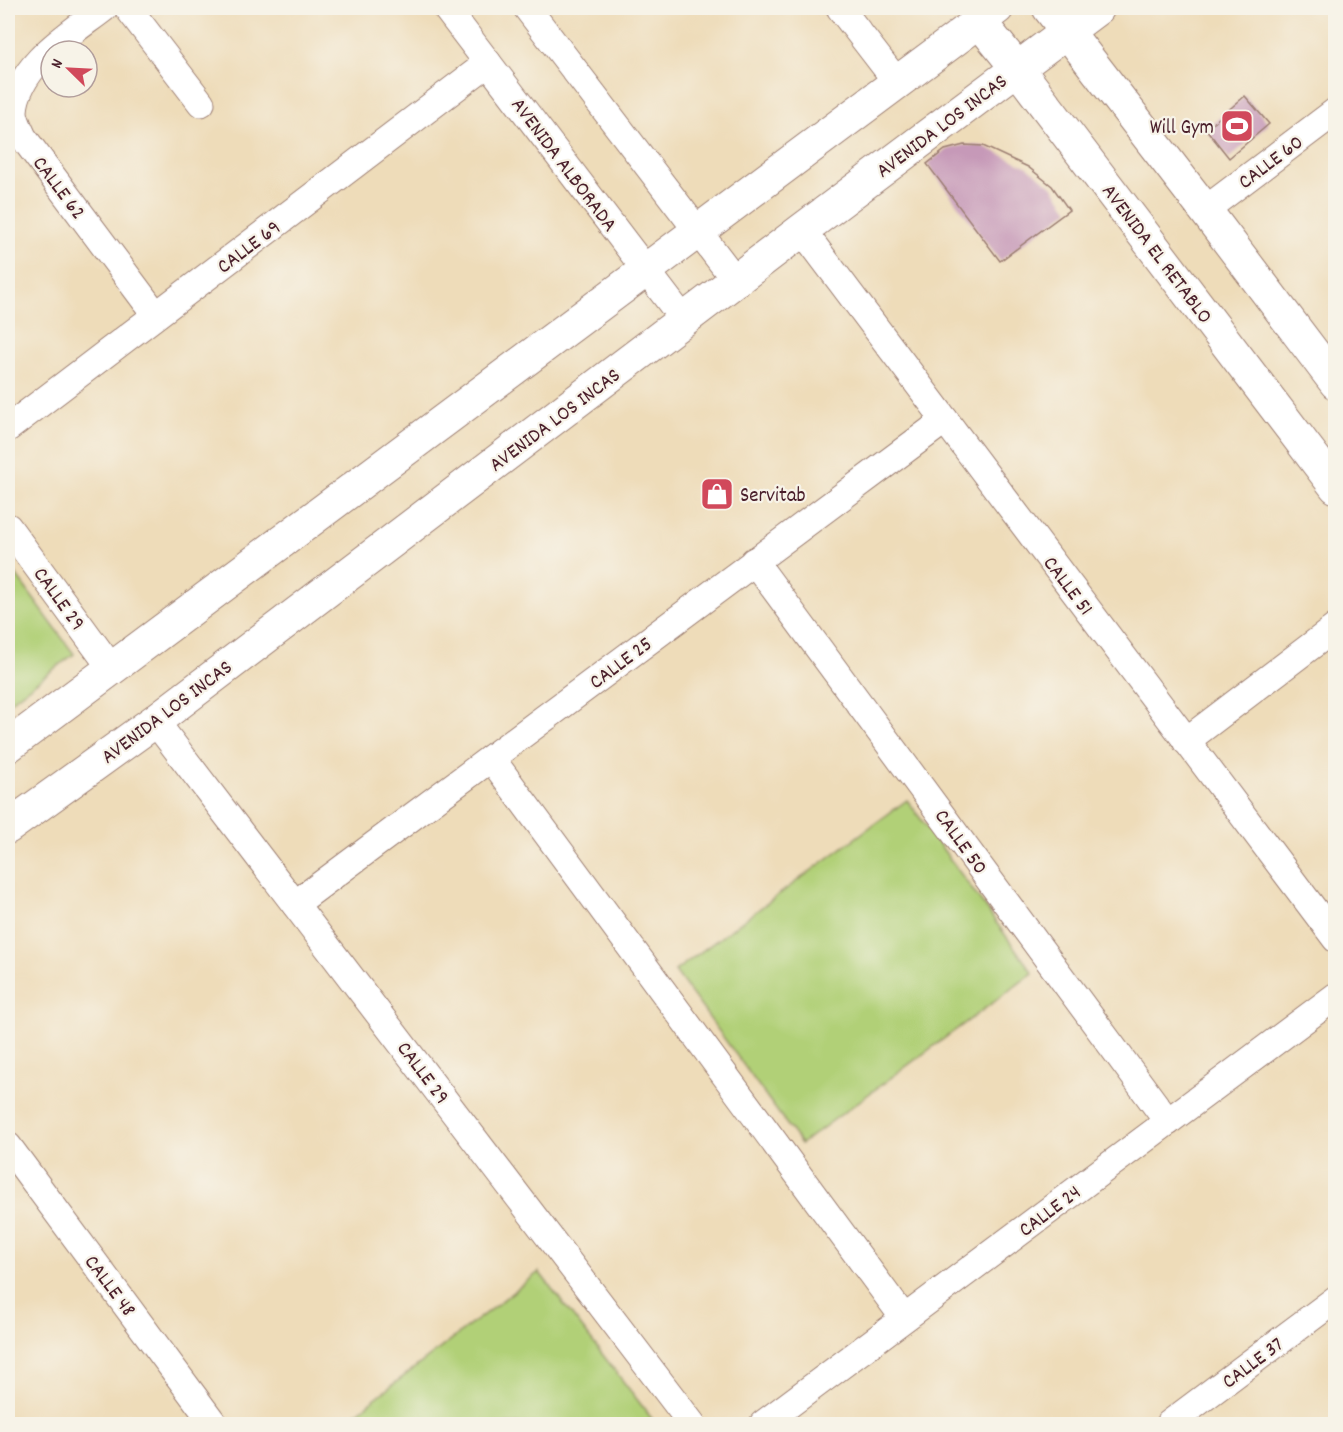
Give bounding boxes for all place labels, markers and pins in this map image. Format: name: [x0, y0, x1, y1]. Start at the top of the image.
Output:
sports icon: Will Gym: [1219, 108, 1255, 144]
place label: Will Gym: [1150, 114, 1214, 144]
shop icon: Servitab: [699, 476, 735, 512]
place label: Servitab: [740, 482, 806, 512]

